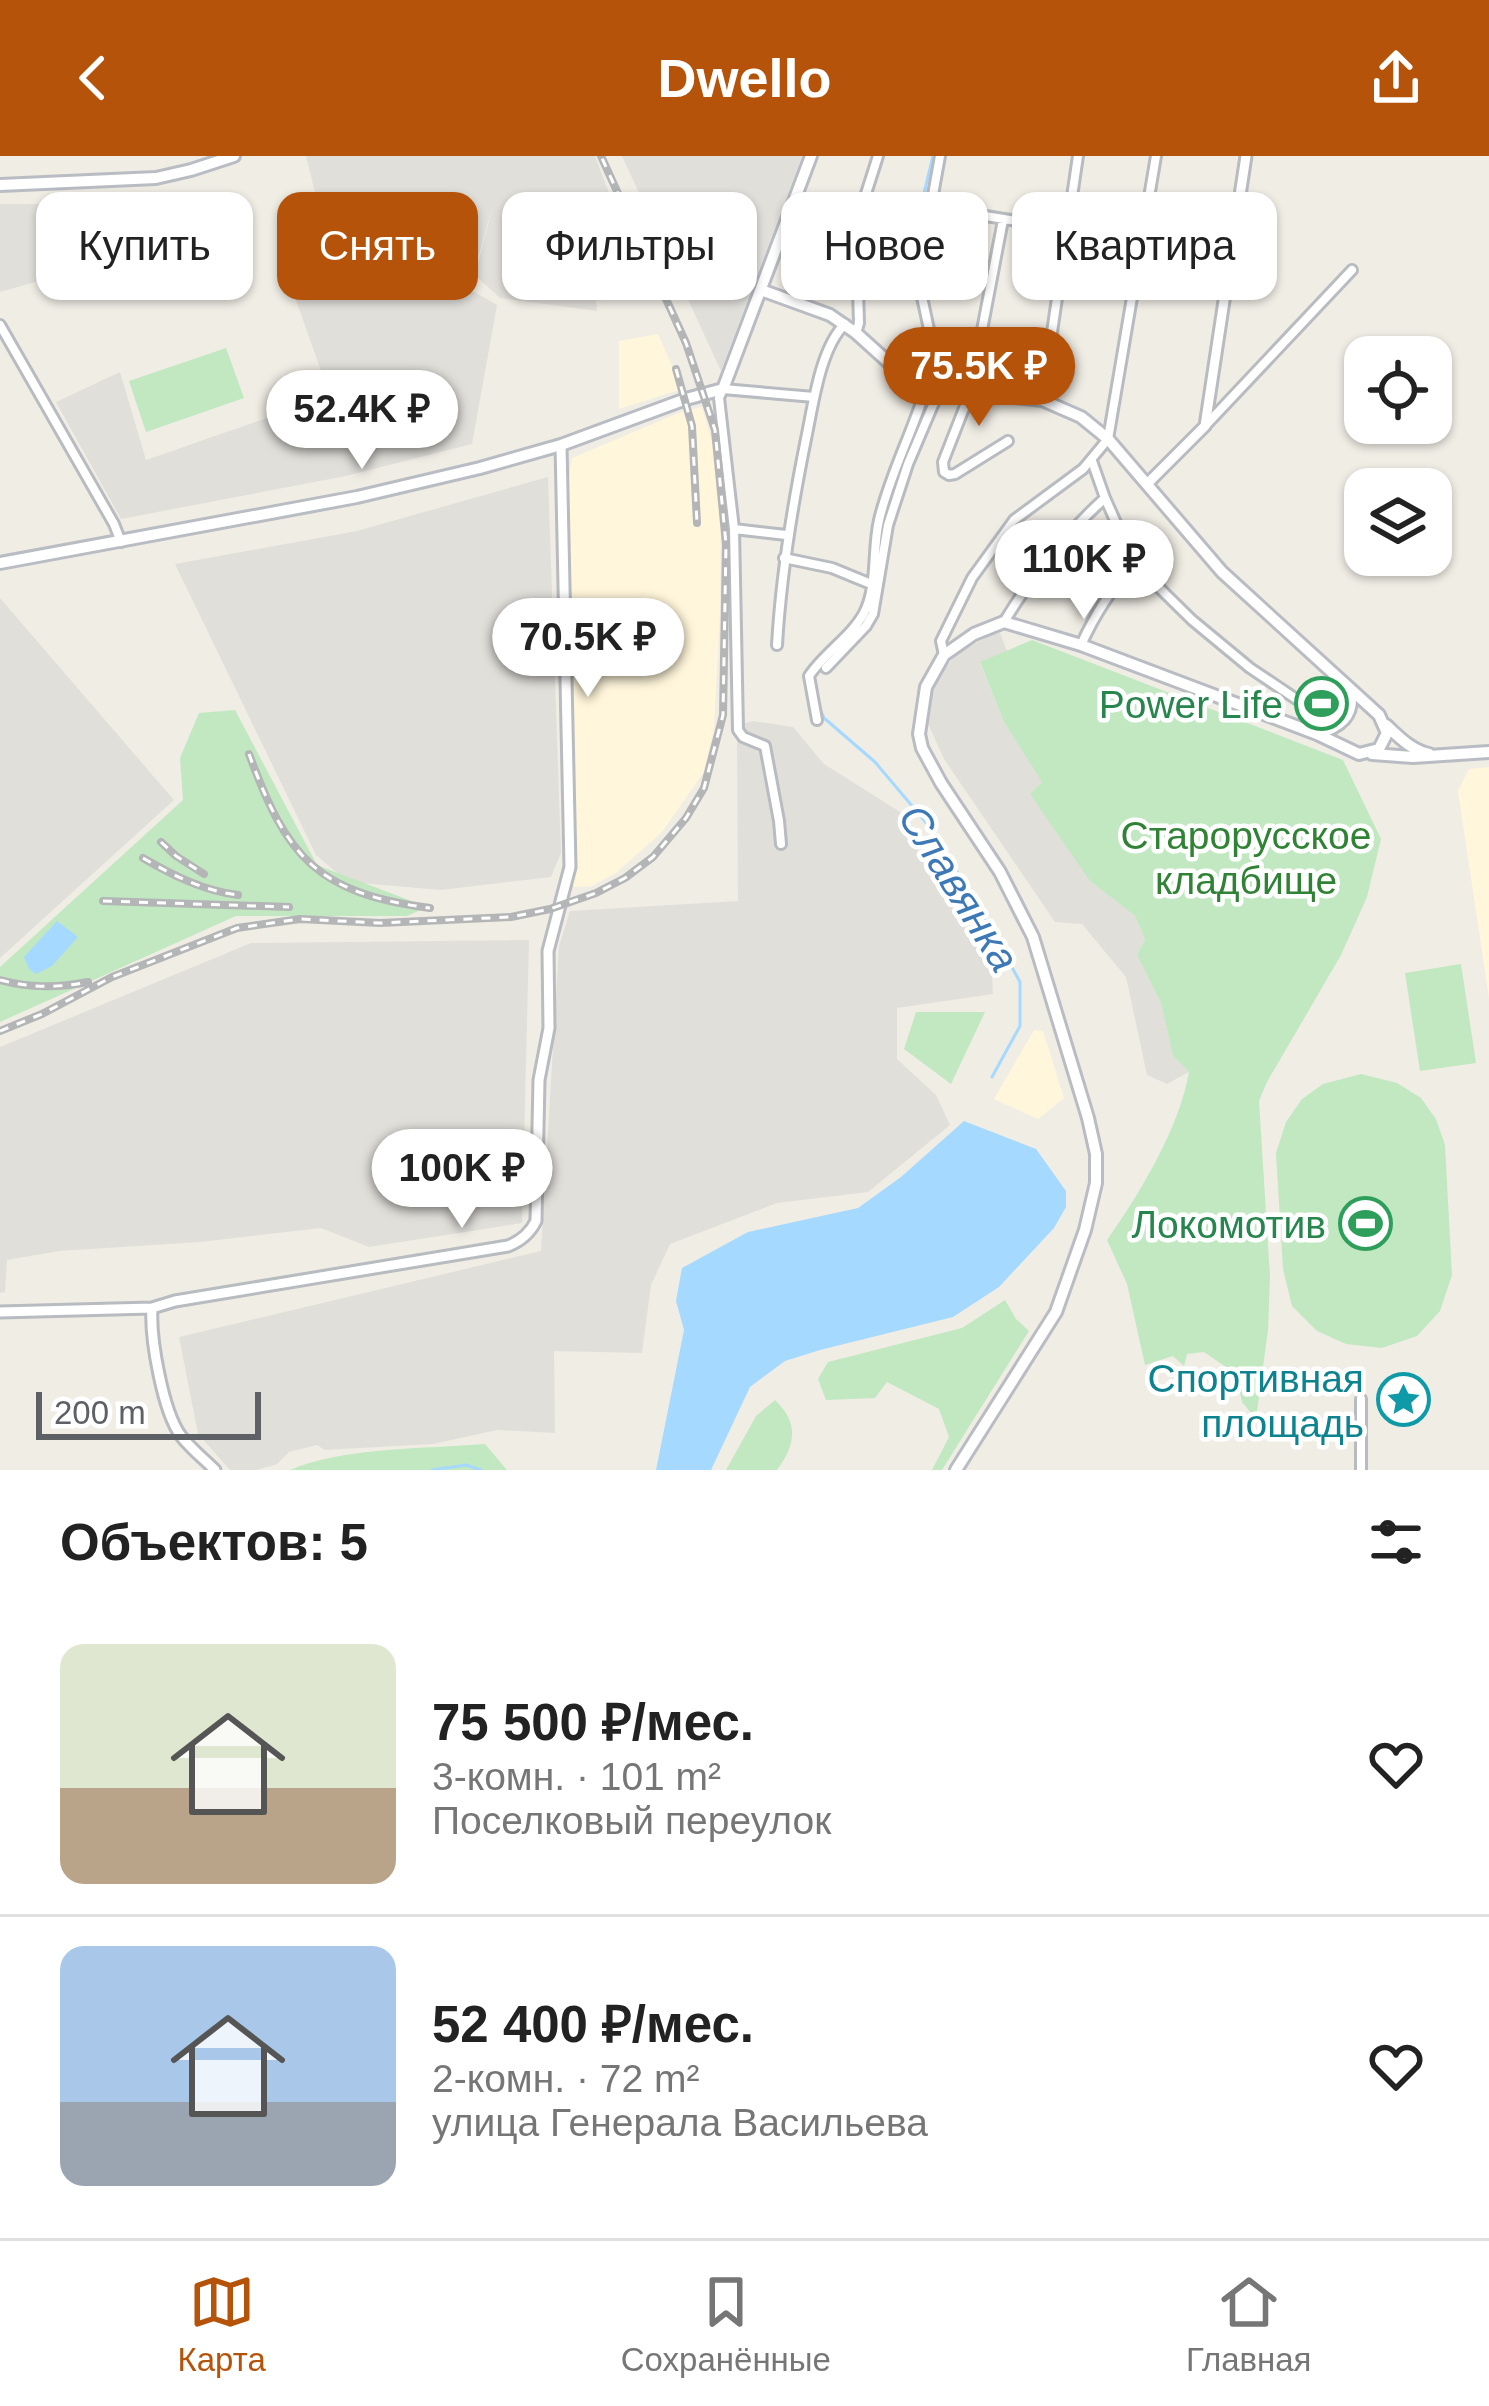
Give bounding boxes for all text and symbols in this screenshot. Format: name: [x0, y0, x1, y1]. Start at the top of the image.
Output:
icon: back: [60, 45, 126, 111]
icon: share: [1363, 45, 1429, 111]
text: Dwello: [657, 48, 832, 108]
chip: Купить: [36, 192, 253, 300]
chip: Снять: [277, 192, 478, 300]
chip: Фильтры: [502, 192, 757, 300]
chip: Новое: [781, 192, 988, 300]
chip: Квартира: [1012, 192, 1277, 300]
pin: 75.5K ₽: [868, 327, 1090, 429]
map controls: [1344, 336, 1452, 576]
button: locate: [1344, 336, 1452, 444]
text: 75.5K ₽: [910, 344, 1048, 387]
pin: 52.4K ₽: [251, 370, 473, 472]
text: 52.4K ₽: [293, 387, 431, 430]
button: layers: [1344, 468, 1452, 576]
pin: 110K ₽: [986, 520, 1182, 622]
text: 110K ₽: [1022, 537, 1146, 580]
pin: 70.5K ₽: [477, 598, 699, 700]
text: 70.5K ₽: [519, 615, 657, 658]
sports icon: Power Life: [1294, 676, 1350, 732]
place label: Power Life: [1099, 683, 1283, 726]
water label: Славянка: [889, 796, 1029, 980]
park label: Старорусское кладбище: [1121, 814, 1371, 902]
pin: 100K ₽: [364, 1129, 560, 1231]
text: 100K ₽: [399, 1146, 525, 1189]
sports icon: Локомотив: [1337, 1196, 1393, 1252]
place label: Локомотив: [1132, 1203, 1326, 1246]
place label: Спортивная площадь: [1147, 1357, 1364, 1445]
place icon: Спортивная площадь: [1375, 1372, 1431, 1428]
scale bar: [36, 1386, 261, 1439]
text: 200 m: [54, 1394, 146, 1431]
icon: filters: [1363, 1509, 1429, 1575]
text: Объектов: 5: [60, 1514, 368, 1571]
icon: home: [156, 1692, 300, 1836]
text: 75 500 ₽/мес.: [432, 1694, 754, 1751]
icon: heart: [1363, 1731, 1429, 1797]
text: 3-комн. · 101 m²: [432, 1755, 721, 1798]
text: Поселковый переулок: [432, 1799, 831, 1842]
icon: home: [156, 1994, 300, 2138]
text: 52 400 ₽/мес.: [432, 1996, 754, 2053]
icon: heart: [1363, 2033, 1429, 2099]
text: 2-комн. · 72 m²: [432, 2057, 699, 2100]
text: улица Генерала Васильева: [432, 2101, 928, 2144]
tab: Карта: [177, 2269, 266, 2379]
tab: Сохранённые: [621, 2269, 831, 2379]
tab: Главная: [1186, 2269, 1312, 2379]

